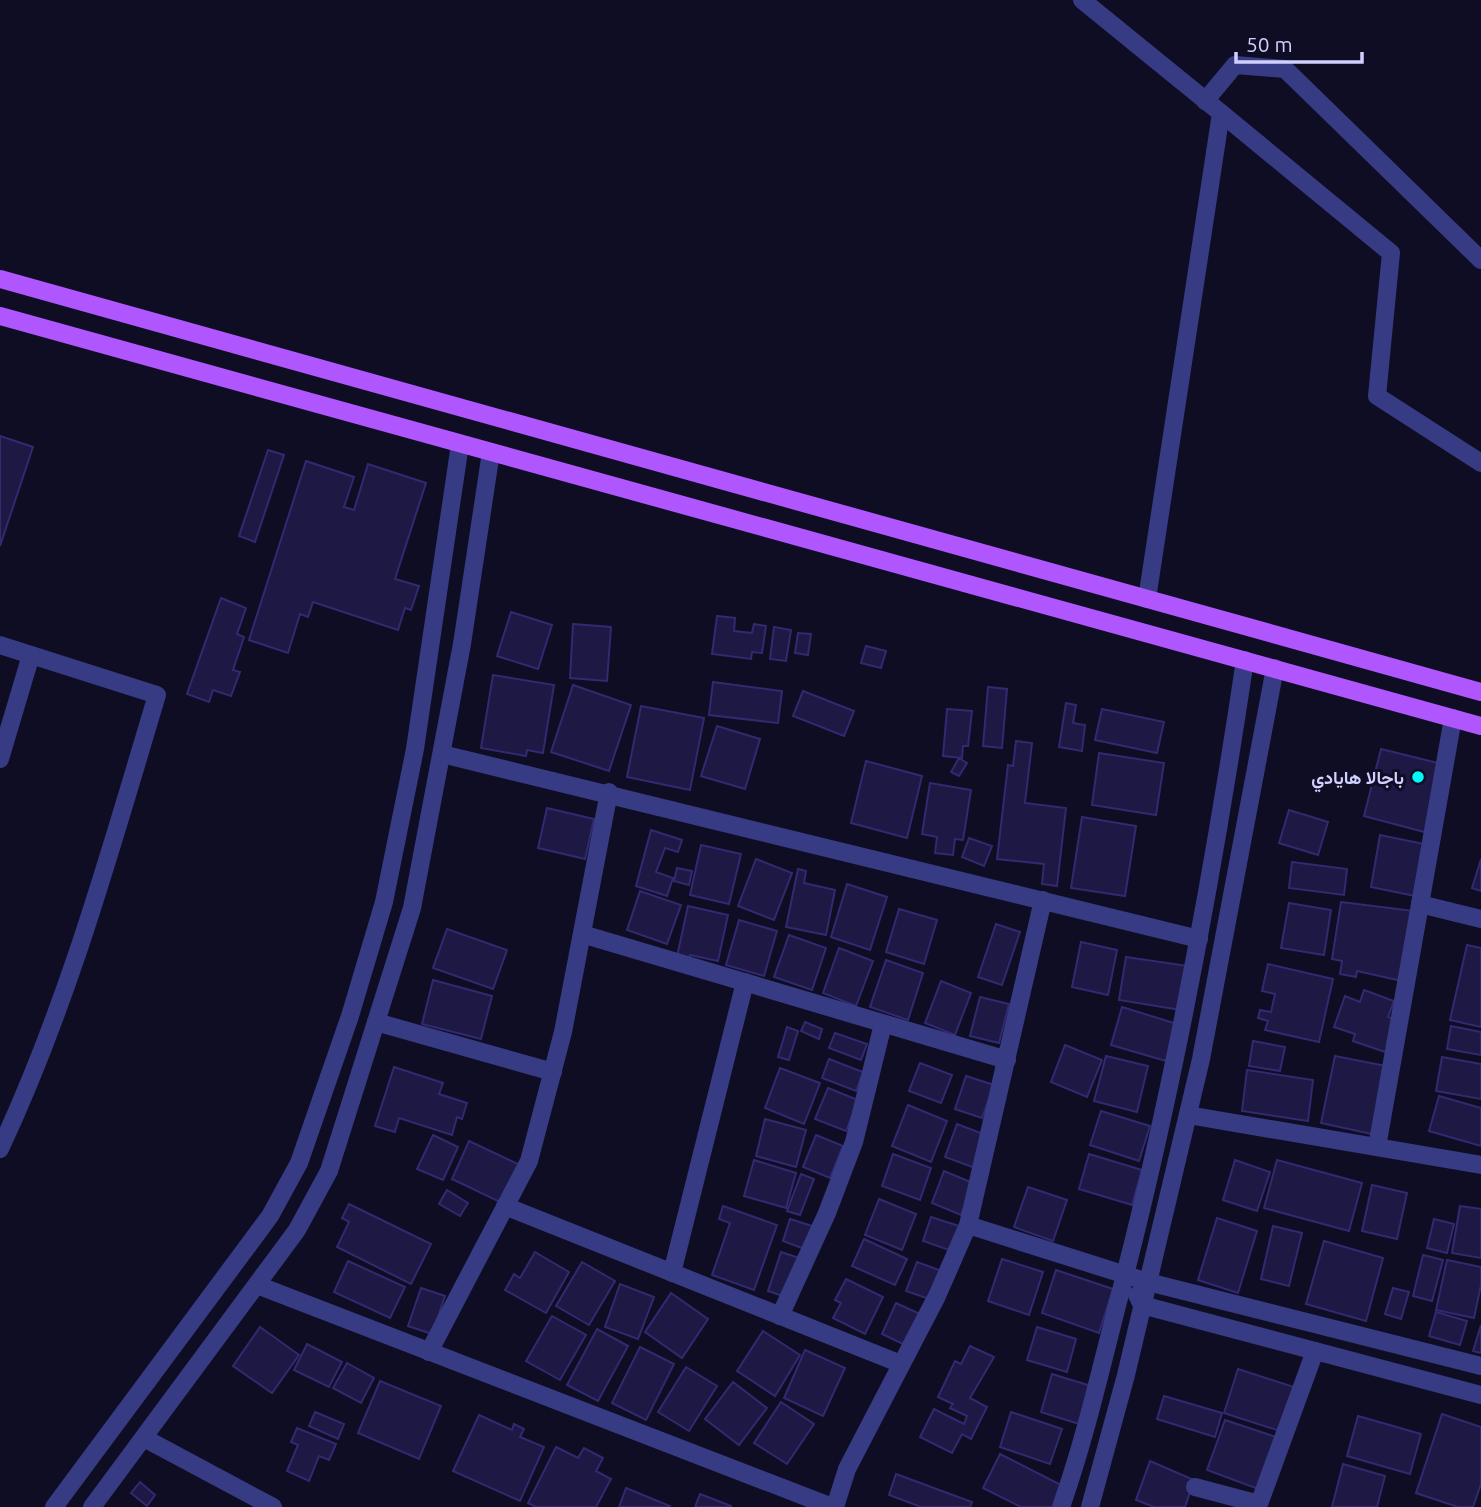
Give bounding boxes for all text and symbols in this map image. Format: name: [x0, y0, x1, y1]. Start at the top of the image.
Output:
scale bar: [1236, 21, 1362, 65]
text: 50 m: [1246, 32, 1293, 56]
place label: باجالا هايادي: [1311, 767, 1404, 793]
marker: باجالا هايادي: [1410, 769, 1426, 785]

